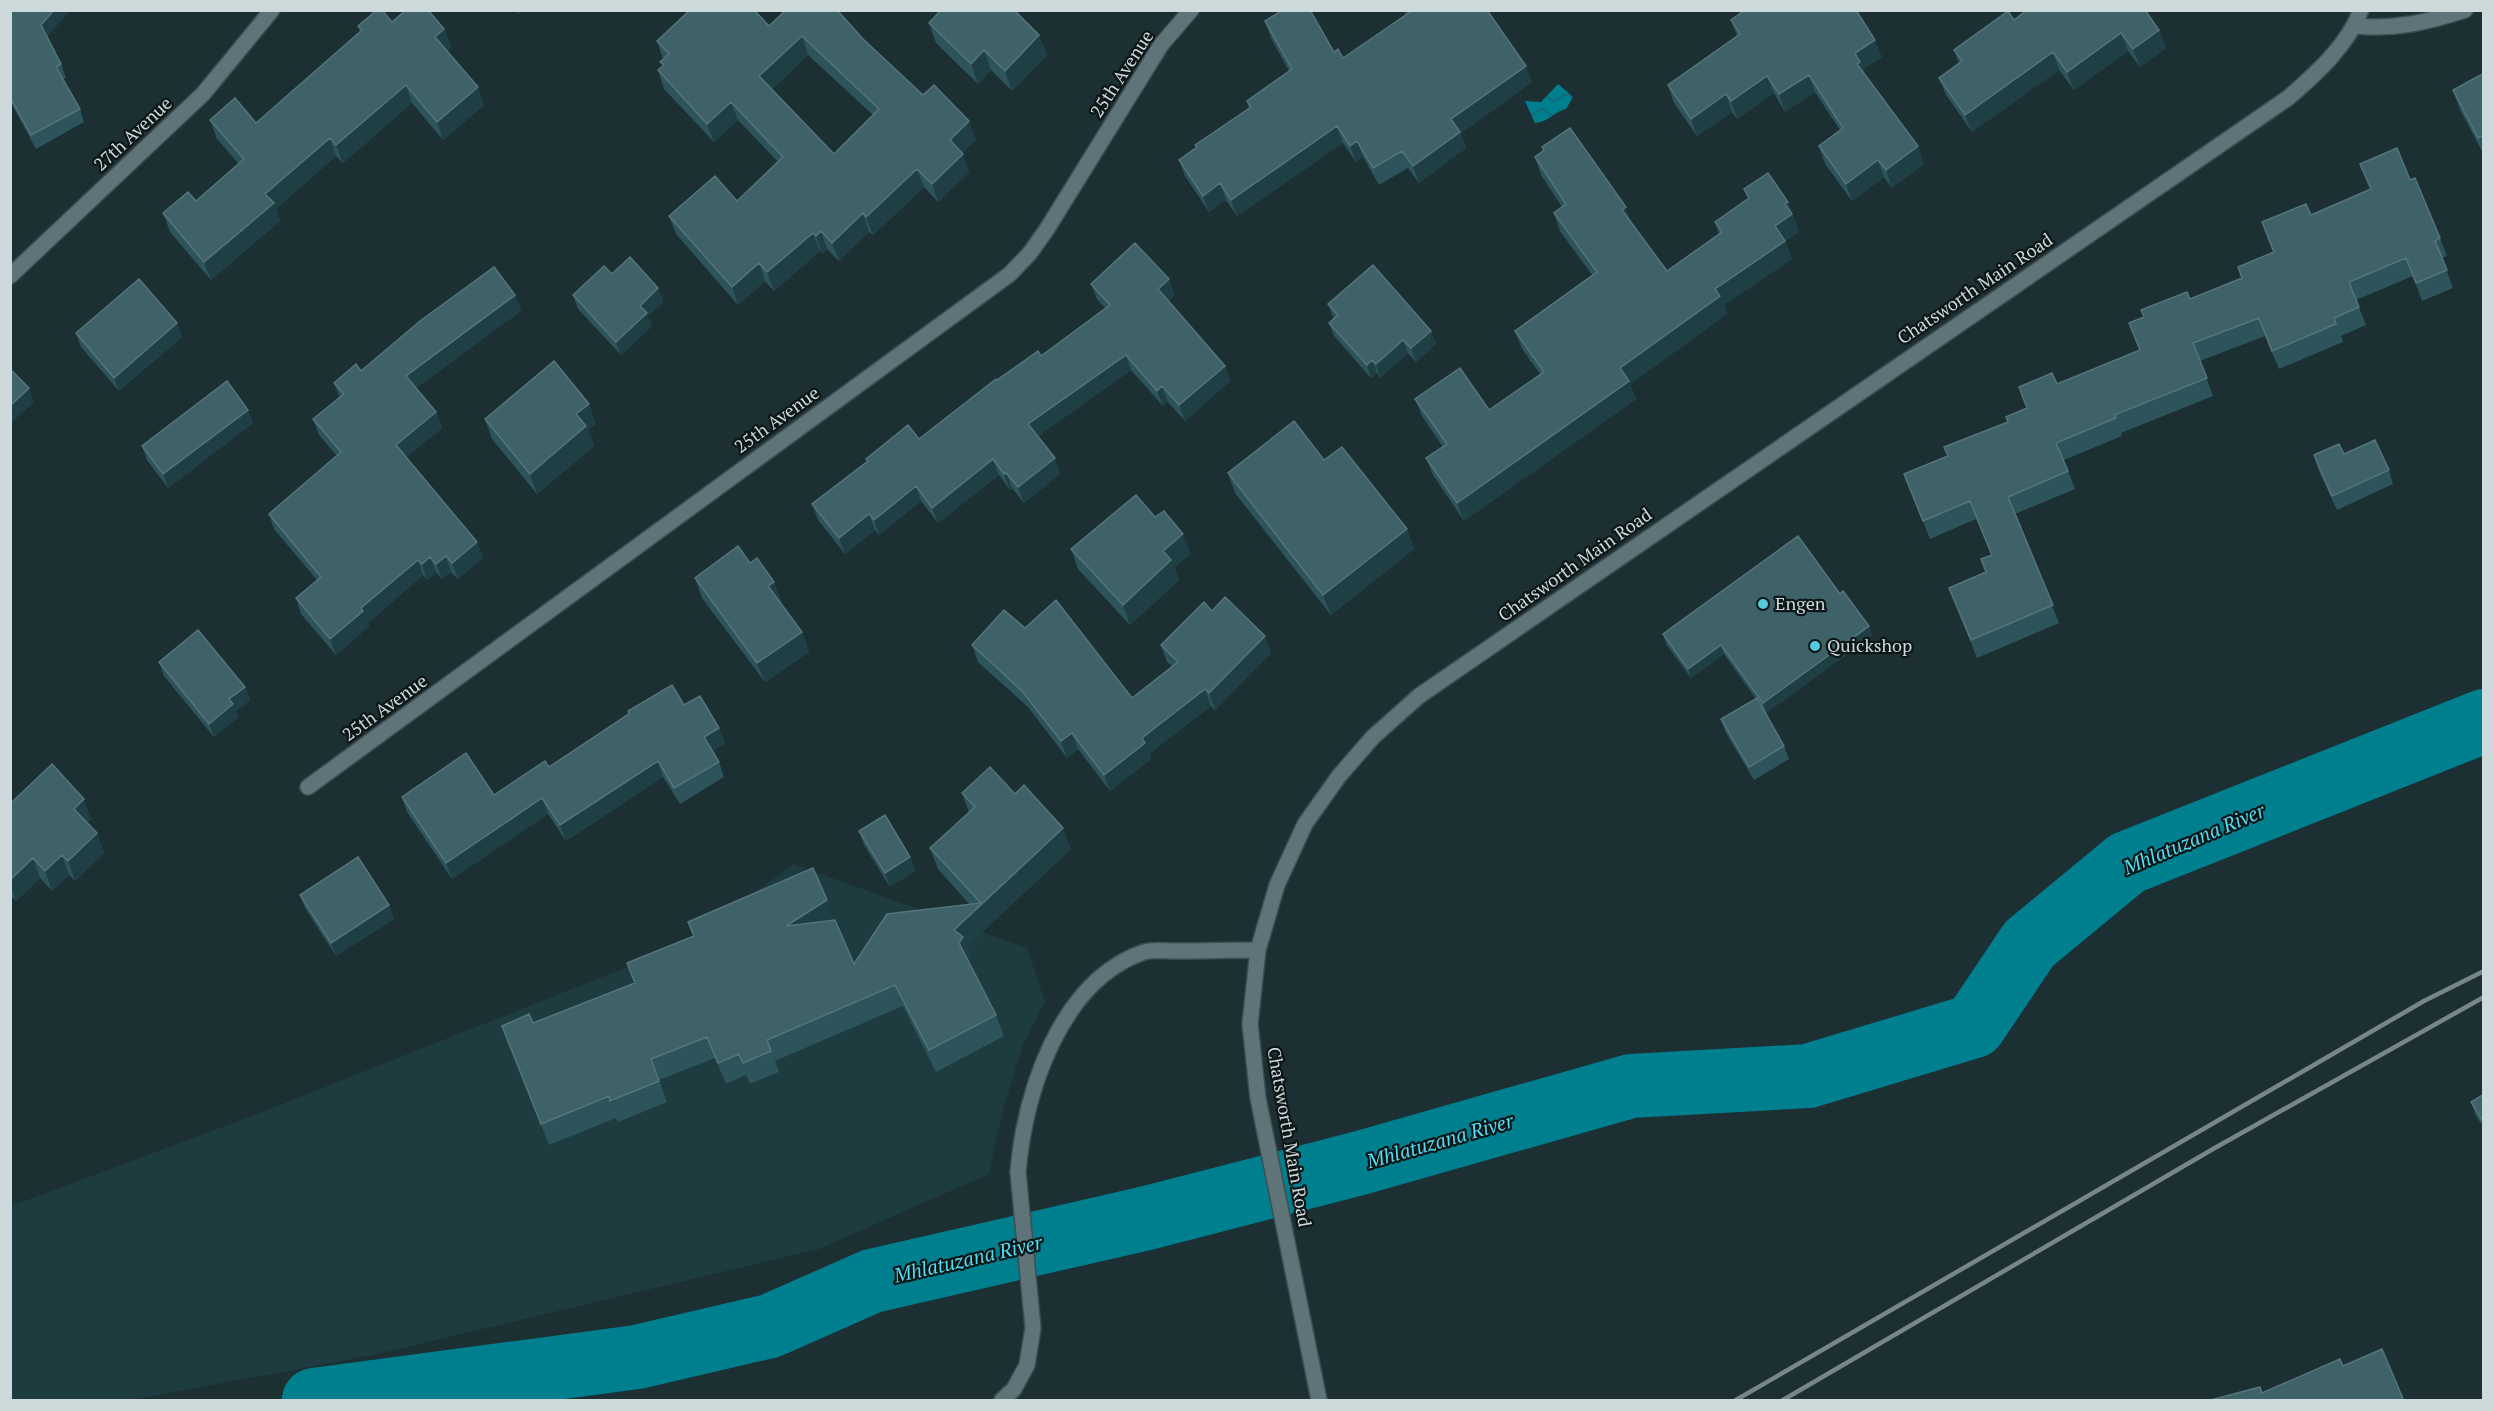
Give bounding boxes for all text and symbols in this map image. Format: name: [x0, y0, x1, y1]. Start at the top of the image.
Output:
street label: 25th Avenue: [1084, 25, 1158, 122]
street label: 27th Avenue: [88, 91, 177, 176]
street label: Chatsworth Main Road: [1892, 227, 2057, 349]
street label: 25th Avenue: [729, 380, 824, 458]
street label: Chatsworth Main Road: [1493, 502, 1656, 626]
place label: Engen: [1775, 591, 1826, 615]
marker: Engen: [1756, 597, 1770, 611]
place label: Quickshop: [1827, 633, 1912, 657]
marker: Quickshop: [1808, 639, 1822, 653]
street label: 25th Avenue: [337, 668, 432, 746]
water label: Mhlatuzana River: [2118, 796, 2270, 881]
street label: Chatsworth Main Road: [1262, 1045, 1318, 1229]
water label: Mhlatuzana River: [1362, 1106, 1518, 1175]
water label: Mhlatuzana River: [890, 1228, 1046, 1289]

